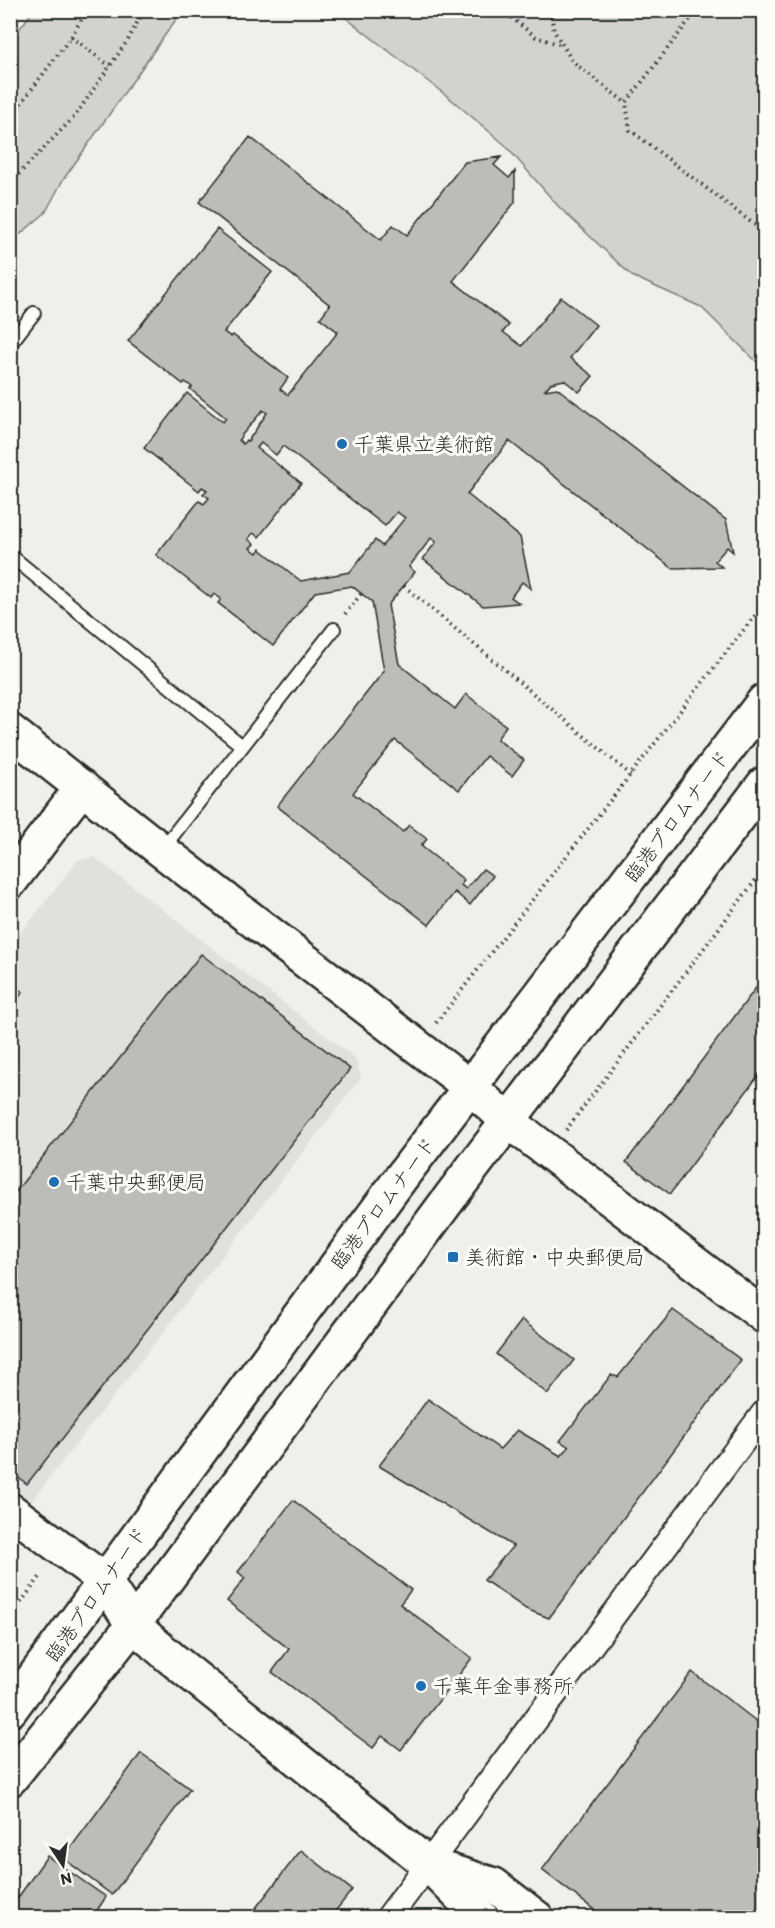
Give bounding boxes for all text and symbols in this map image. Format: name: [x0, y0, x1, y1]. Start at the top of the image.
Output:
place label: 千葉県立美術館: [354, 432, 494, 456]
marker: 千葉県立美術館: [335, 437, 349, 451]
street label: 臨港プロムナード: [619, 745, 735, 887]
street label: 臨港プロムナード: [325, 1132, 441, 1274]
place label: 千葉中央郵便局: [66, 1170, 206, 1194]
marker: 千葉中央郵便局: [47, 1175, 61, 1189]
place label: 美術館・中央郵便局: [465, 1245, 645, 1269]
marker: 美術館・中央郵便局: [446, 1250, 460, 1264]
street label: 臨港プロムナード: [40, 1522, 152, 1666]
place label: 千葉年金事務所: [433, 1674, 573, 1698]
marker: 千葉年金事務所: [414, 1679, 428, 1693]
north arrow: [33, 1835, 93, 1895]
text: N: [59, 1869, 74, 1890]

